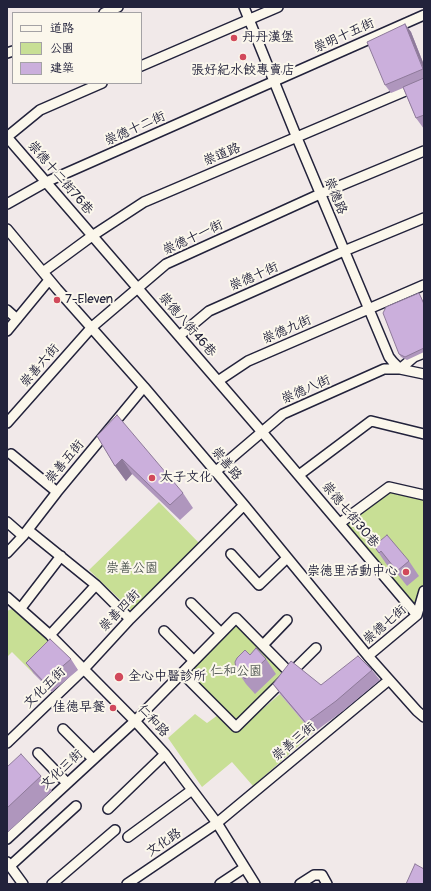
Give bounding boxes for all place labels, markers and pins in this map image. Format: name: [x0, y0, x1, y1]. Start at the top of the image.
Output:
place label: 丹丹漢堡: [242, 30, 294, 46]
marker: 丹丹漢堡: [229, 33, 239, 43]
marker: 張好紀水餃專賣店: [238, 52, 248, 62]
place label: 張好紀水餃專賣店: [191, 63, 295, 79]
place label: 7-Eleven: [65, 292, 113, 308]
marker: 7-Eleven: [52, 295, 62, 305]
place label: 太子文化: [160, 470, 212, 486]
marker: 太子文化: [147, 473, 157, 483]
place label: 崇德里活動中心: [307, 564, 398, 580]
marker: 崇德里活動中心: [401, 567, 411, 577]
place label: 全心中醫診所: [128, 669, 206, 685]
marker: 全心中醫診所: [113, 671, 125, 683]
place label: 佳德早餐: [53, 700, 105, 716]
marker: 佳德早餐: [108, 703, 118, 713]

